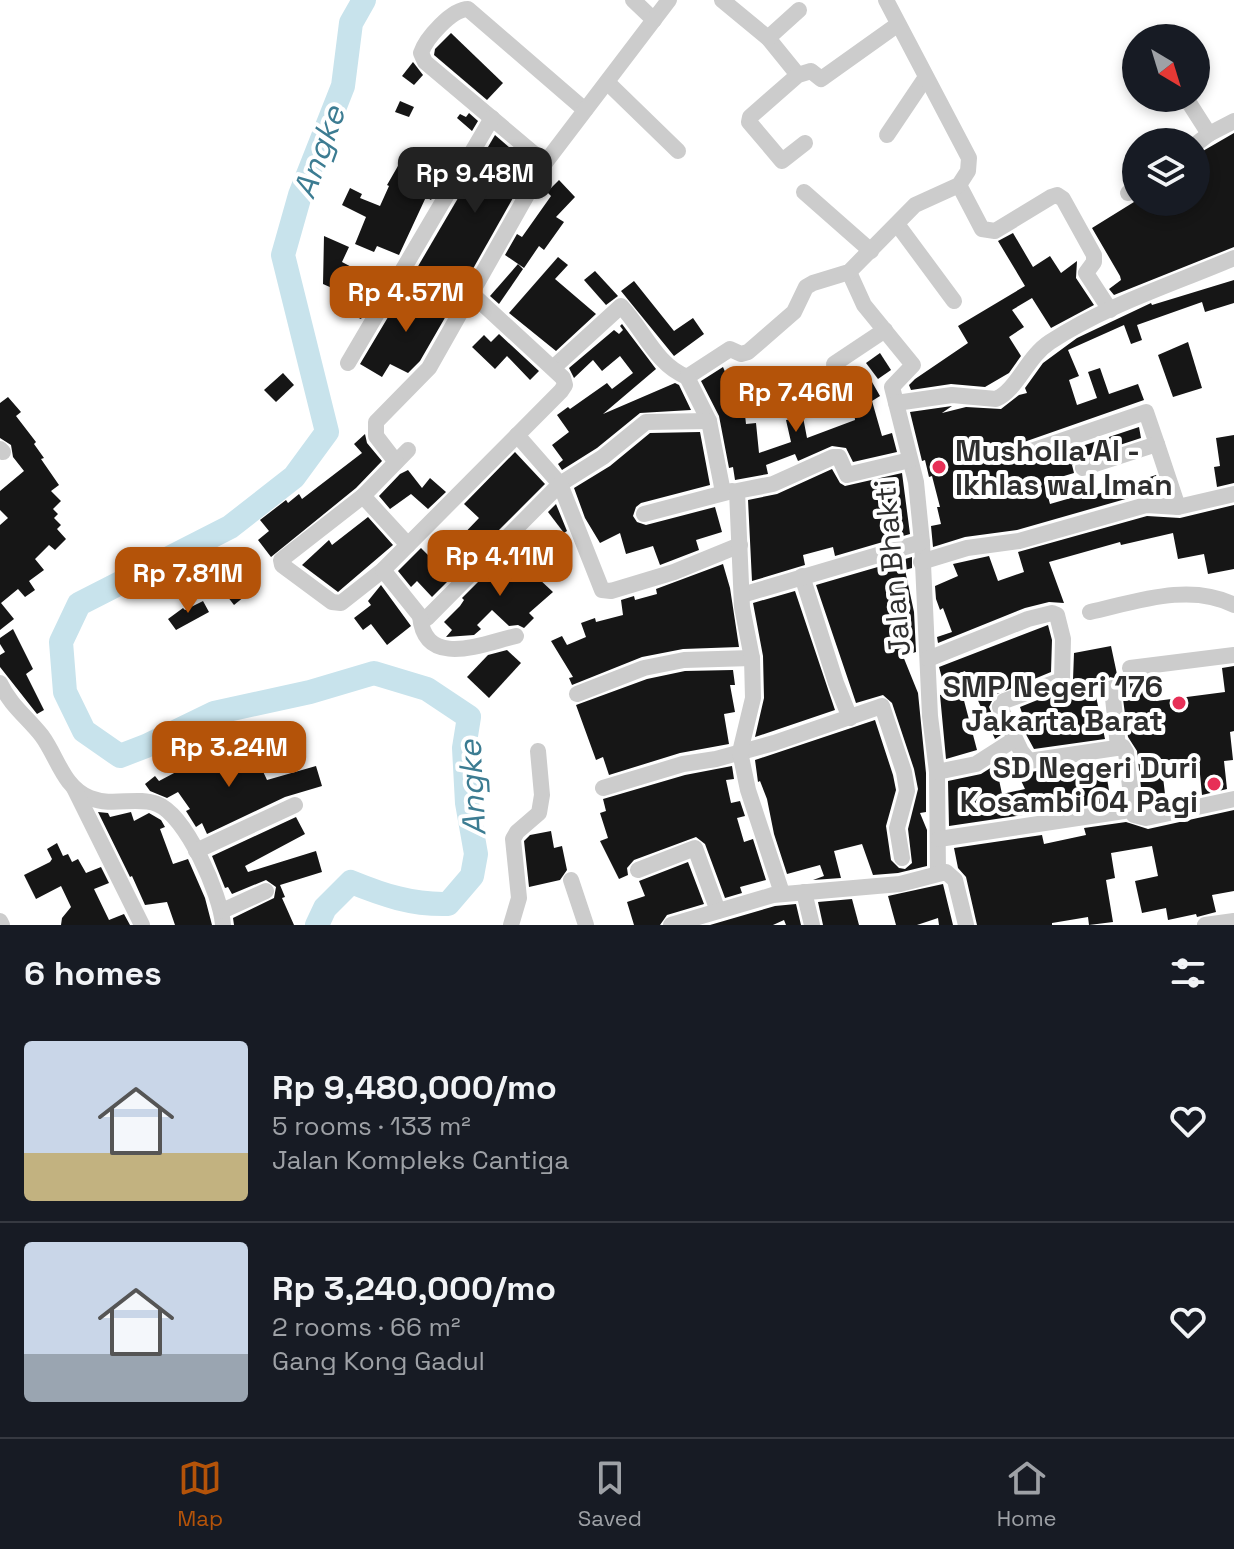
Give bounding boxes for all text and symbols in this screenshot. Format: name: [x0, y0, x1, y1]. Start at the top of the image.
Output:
north arrow: [1122, 24, 1210, 112]
map controls: [1122, 24, 1210, 216]
water label: Angke: [284, 99, 355, 204]
button: layers: [1122, 128, 1210, 216]
pin: Rp 9.48M: [392, 147, 558, 215]
text: Rp 9.48M: [416, 156, 534, 190]
pin: Rp 4.57M: [323, 266, 489, 334]
text: Rp 4.57M: [348, 275, 464, 309]
pin: Rp 7.46M: [713, 366, 879, 434]
text: Rp 7.46M: [738, 375, 854, 409]
place label: Musholla Al - Ikhlas wal Iman: [955, 431, 1173, 504]
marker: Musholla Al - Ikhlas wal Iman: [930, 458, 948, 476]
street label: Jalan Bhakti: [865, 478, 919, 658]
pin: Rp 4.11M: [417, 530, 583, 598]
text: Rp 4.11M: [446, 539, 555, 573]
pin: Rp 7.81M: [105, 547, 271, 615]
text: Rp 7.81M: [133, 556, 243, 590]
place label: SMP Negeri 176 Jakarta Barat: [943, 667, 1163, 740]
marker: SMP Negeri 176 Jakarta Barat: [1170, 694, 1188, 712]
pin: Rp 3.24M: [146, 721, 312, 789]
text: Rp 3.24M: [170, 730, 288, 764]
water label: Angke: [449, 738, 494, 837]
place label: SD Negeri Duri Kosambi 04 Pagi: [960, 748, 1198, 821]
marker: SD Negeri Duri Kosambi 04 Pagi: [1205, 775, 1223, 793]
icon: filters: [1166, 951, 1210, 995]
text: 6 homes: [24, 952, 162, 995]
text: Rp 9,480,000/mo: [272, 1066, 557, 1109]
icon: home: [88, 1073, 184, 1169]
icon: heart: [1166, 1099, 1210, 1143]
text: 5 rooms · 133 m²: [272, 1109, 471, 1143]
text: Jalan Kompleks Cantiga: [272, 1143, 569, 1177]
text: Rp 3,240,000/mo: [272, 1267, 556, 1310]
icon: home: [88, 1274, 184, 1370]
icon: heart: [1166, 1300, 1210, 1344]
text: 2 rooms · 66 m²: [272, 1310, 461, 1344]
text: Gang Kong Gadul: [272, 1344, 485, 1378]
tab: Map: [177, 1456, 223, 1532]
tab: Saved: [578, 1456, 642, 1532]
tab: Home: [997, 1456, 1057, 1532]

